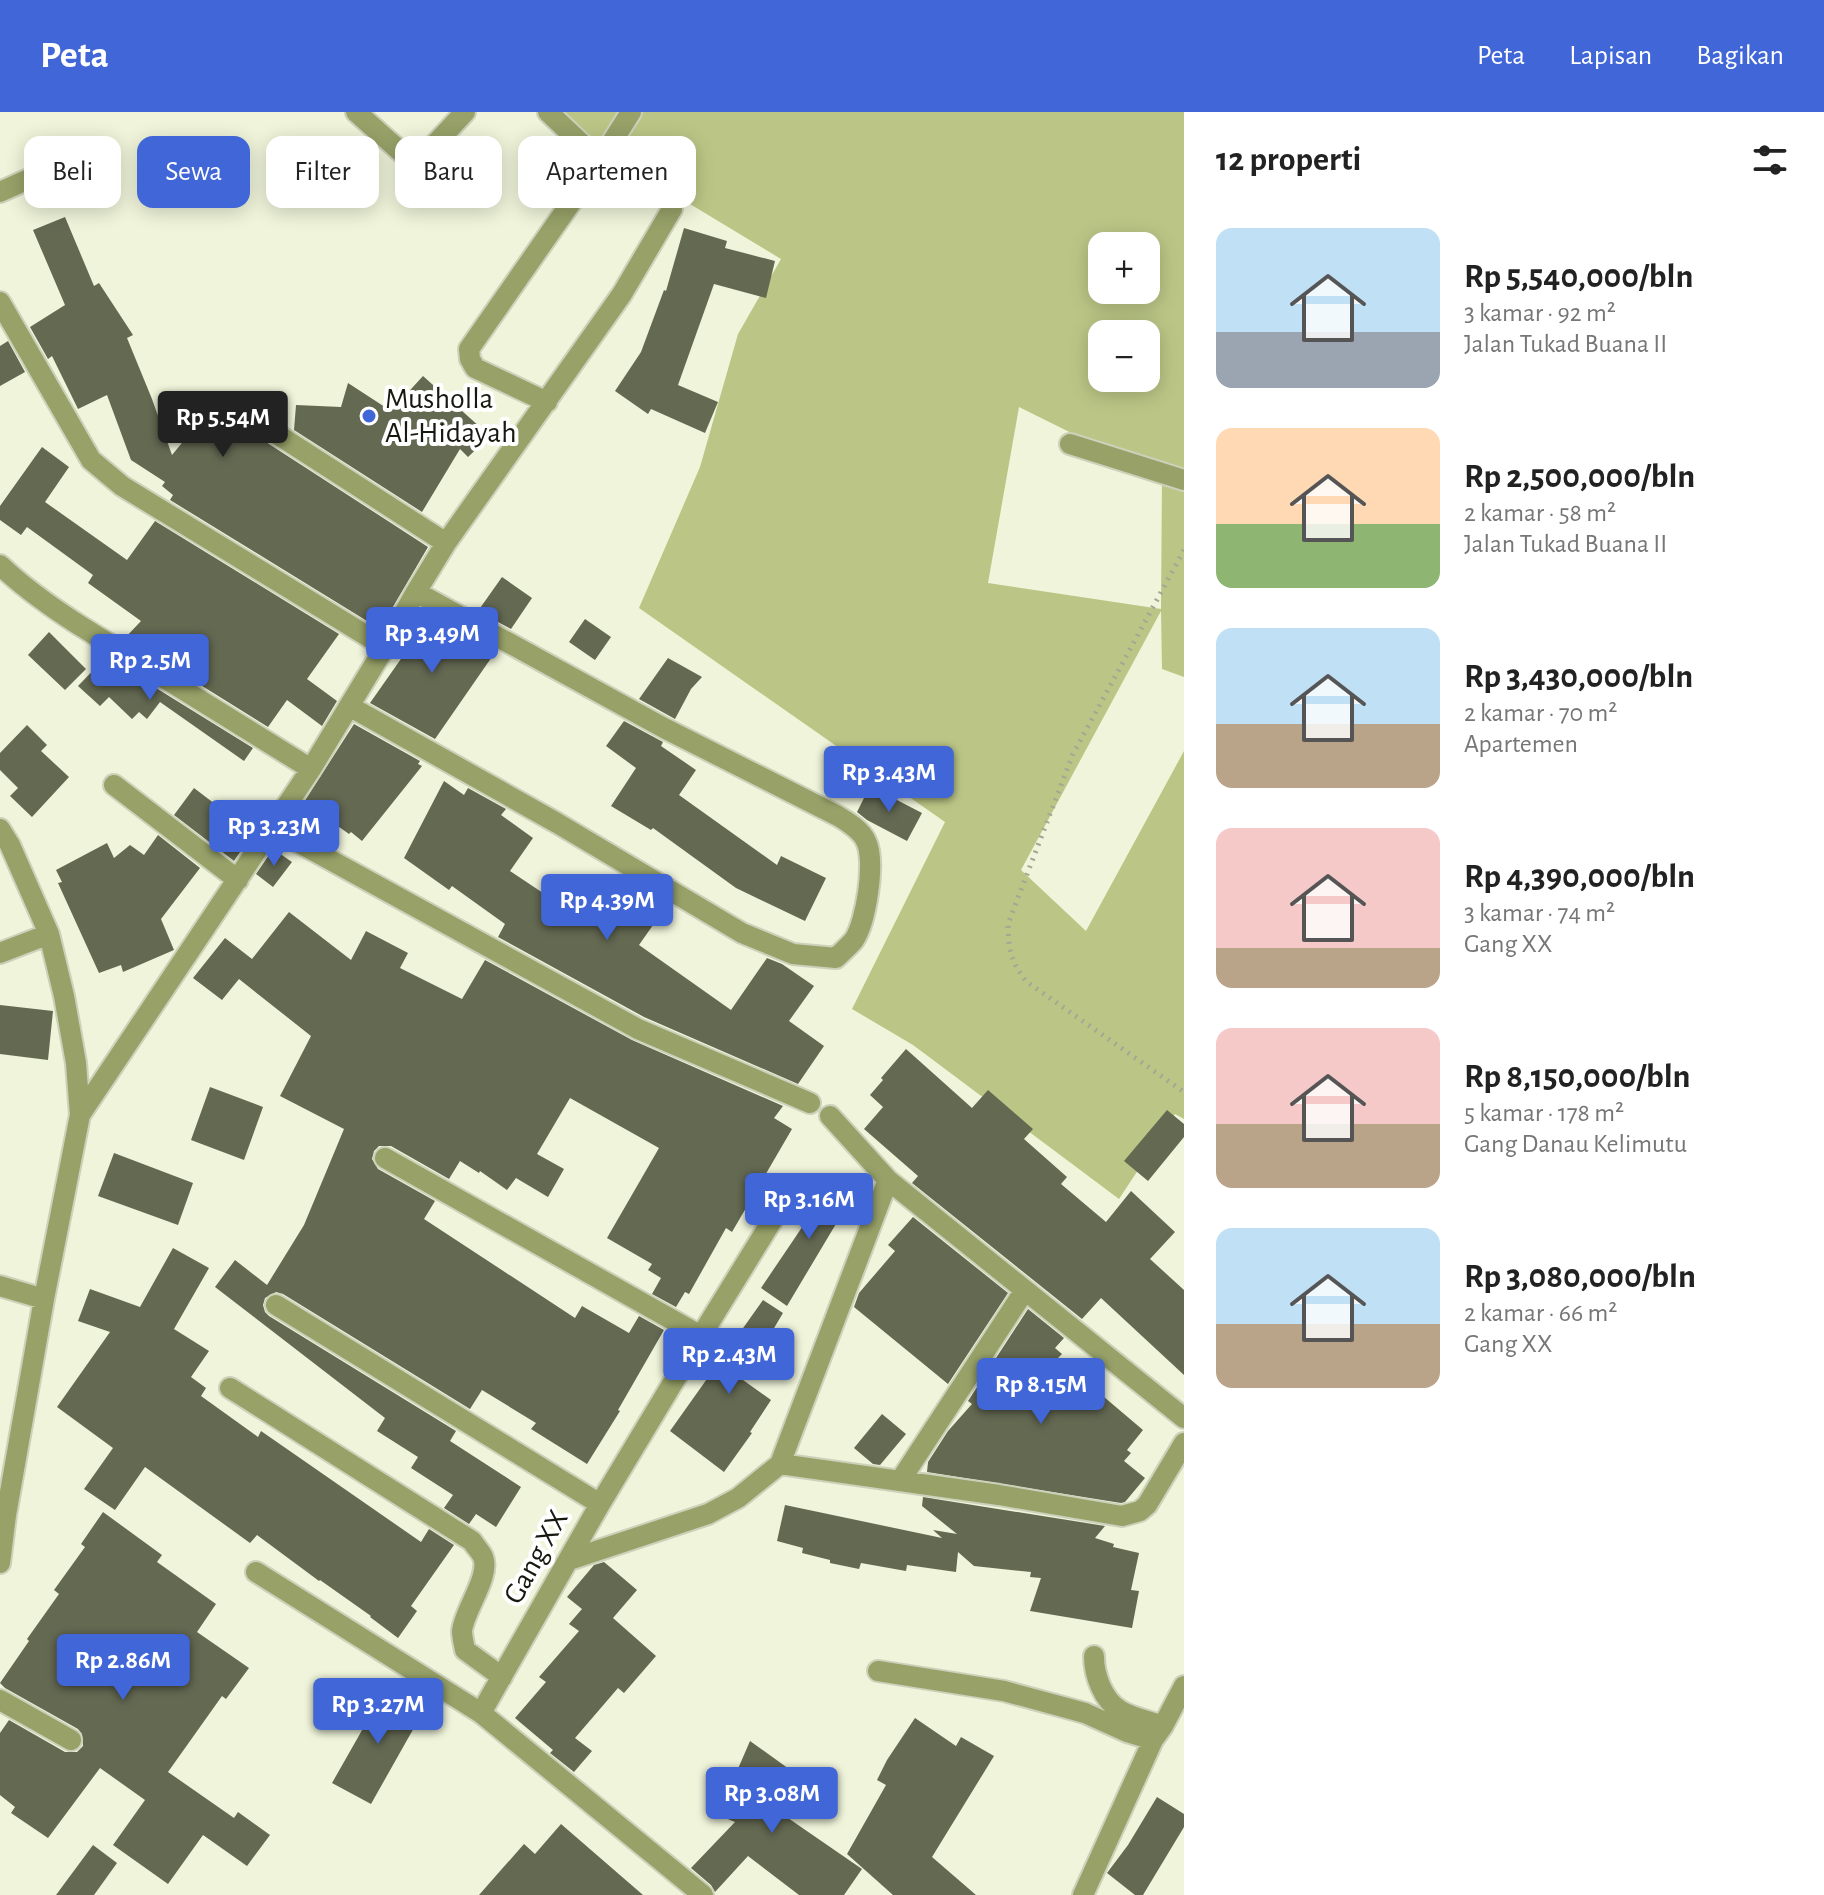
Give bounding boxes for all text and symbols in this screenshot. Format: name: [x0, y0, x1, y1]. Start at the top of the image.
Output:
text: Peta: [40, 37, 109, 75]
text: Peta: [1477, 42, 1525, 70]
text: Lapisan: [1569, 42, 1652, 70]
text: Bagikan: [1696, 42, 1784, 70]
chip: Beli: [24, 136, 121, 208]
chip: Sewa: [137, 136, 250, 208]
chip: Filter: [266, 136, 379, 208]
chip: Baru: [395, 136, 502, 208]
chip: Apartemen: [518, 136, 696, 208]
icon: filters: [1748, 138, 1792, 182]
text: 12 properti: [1216, 143, 1361, 177]
map controls: [1088, 232, 1160, 392]
button: +: [1088, 232, 1160, 304]
icon: home: [1280, 260, 1376, 356]
text: Rp 5,540,000/bln: [1464, 260, 1693, 294]
text: 3 kamar · 92 m²: [1464, 300, 1616, 326]
button: −: [1088, 320, 1160, 392]
text: Jalan Tukad Buana II: [1464, 331, 1667, 357]
place label: Musholla Al-Hidayah: [385, 384, 517, 448]
pin: Rp 5.54M: [140, 391, 306, 459]
text: Rp 5.54M: [176, 404, 270, 430]
marker: Musholla Al-Hidayah: [360, 407, 378, 425]
icon: home: [1280, 460, 1376, 556]
text: Rp 2,500,000/bln: [1464, 460, 1695, 494]
text: 2 kamar · 58 m²: [1464, 500, 1616, 526]
text: Jalan Tukad Buana II: [1464, 531, 1667, 557]
pin: Rp 3.49M: [349, 607, 515, 675]
text: Rp 3.49M: [384, 620, 480, 646]
pin: Rp 2.5M: [76, 634, 224, 702]
text: Rp 2.5M: [109, 647, 191, 673]
icon: home: [1280, 660, 1376, 756]
text: Rp 3,430,000/bln: [1464, 660, 1693, 694]
text: 2 kamar · 70 m²: [1464, 700, 1617, 726]
text: Apartemen: [1464, 731, 1578, 757]
pin: Rp 3.43M: [806, 746, 972, 814]
text: Rp 3.43M: [842, 759, 936, 785]
pin: Rp 3.23M: [191, 800, 357, 868]
text: Rp 3.23M: [227, 813, 321, 839]
icon: home: [1280, 860, 1376, 956]
text: Rp 4,390,000/bln: [1464, 860, 1695, 894]
pin: Rp 4.39M: [524, 874, 690, 942]
text: Rp 4.39M: [559, 887, 655, 913]
text: 3 kamar · 74 m²: [1464, 900, 1615, 926]
text: Gang XX: [1464, 931, 1552, 957]
icon: home: [1280, 1060, 1376, 1156]
text: Rp 8,150,000/bln: [1464, 1060, 1691, 1094]
text: 5 kamar · 178 m²: [1464, 1100, 1624, 1126]
text: Gang Danau Kelimutu: [1464, 1131, 1687, 1157]
pin: Rp 3.16M: [726, 1173, 892, 1241]
text: Rp 3.16M: [763, 1186, 855, 1212]
icon: home: [1280, 1260, 1376, 1356]
text: Rp 3,080,000/bln: [1464, 1260, 1696, 1294]
text: 2 kamar · 66 m²: [1464, 1300, 1617, 1326]
pin: Rp 2.43M: [646, 1328, 812, 1396]
text: Gang XX: [1464, 1331, 1552, 1357]
text: Rp 2.43M: [681, 1341, 777, 1367]
pin: Rp 8.15M: [958, 1358, 1124, 1426]
text: Rp 8.15M: [995, 1371, 1087, 1397]
street label: Gang XX: [498, 1505, 574, 1609]
pin: Rp 2.86M: [40, 1634, 206, 1702]
text: Rp 2.86M: [75, 1647, 171, 1673]
pin: Rp 3.27M: [295, 1678, 461, 1746]
text: Rp 3.27M: [331, 1691, 425, 1717]
pin: Rp 3.08M: [689, 1767, 855, 1835]
text: Rp 3.08M: [724, 1780, 820, 1806]

